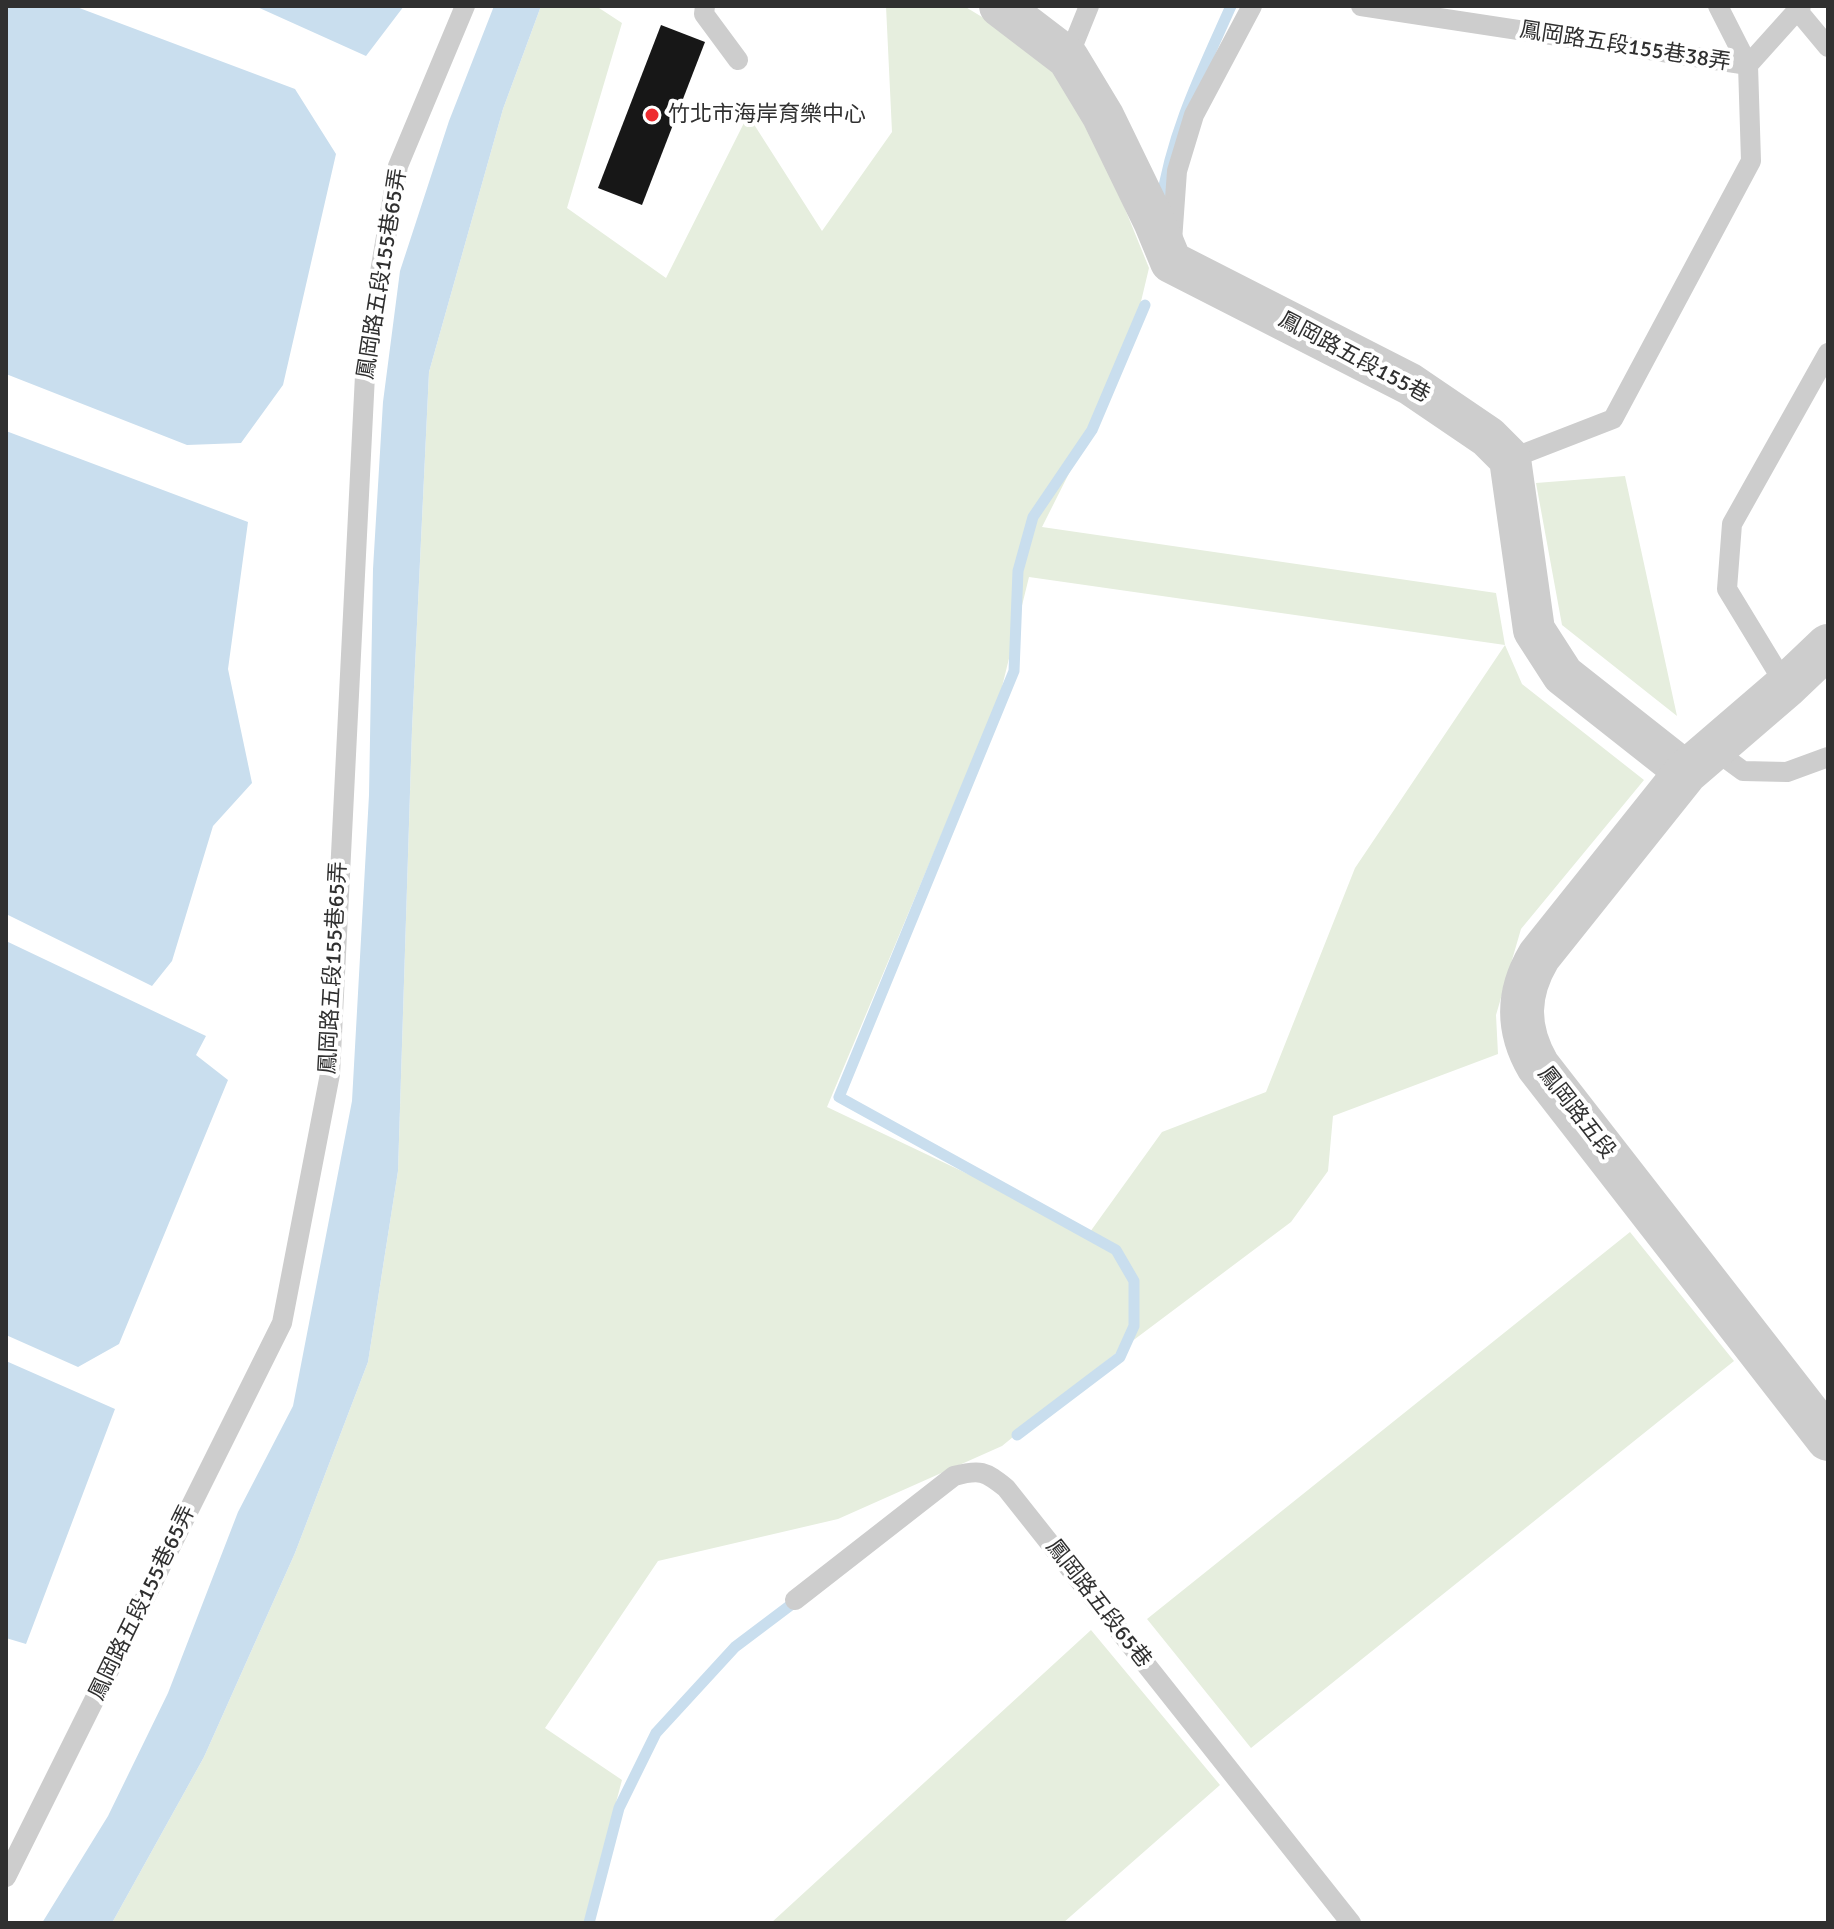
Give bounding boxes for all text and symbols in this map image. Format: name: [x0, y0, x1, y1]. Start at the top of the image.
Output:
street label: 鳳岡路五段155巷38弄: [1518, 17, 1732, 77]
place label: 竹北市海岸育樂中心: [668, 102, 866, 128]
marker: 竹北市海岸育樂中心: [643, 106, 661, 124]
street label: 鳳岡路五段155巷65弄: [353, 167, 413, 381]
street label: 鳳岡路五段155巷: [1274, 307, 1434, 409]
street label: 鳳岡路五段155巷65弄: [315, 861, 353, 1075]
street label: 鳳岡路五段: [1532, 1062, 1620, 1164]
street label: 鳳岡路五段155巷65弄: [84, 1501, 202, 1705]
street label: 鳳岡路五段65巷: [1040, 1535, 1156, 1673]

